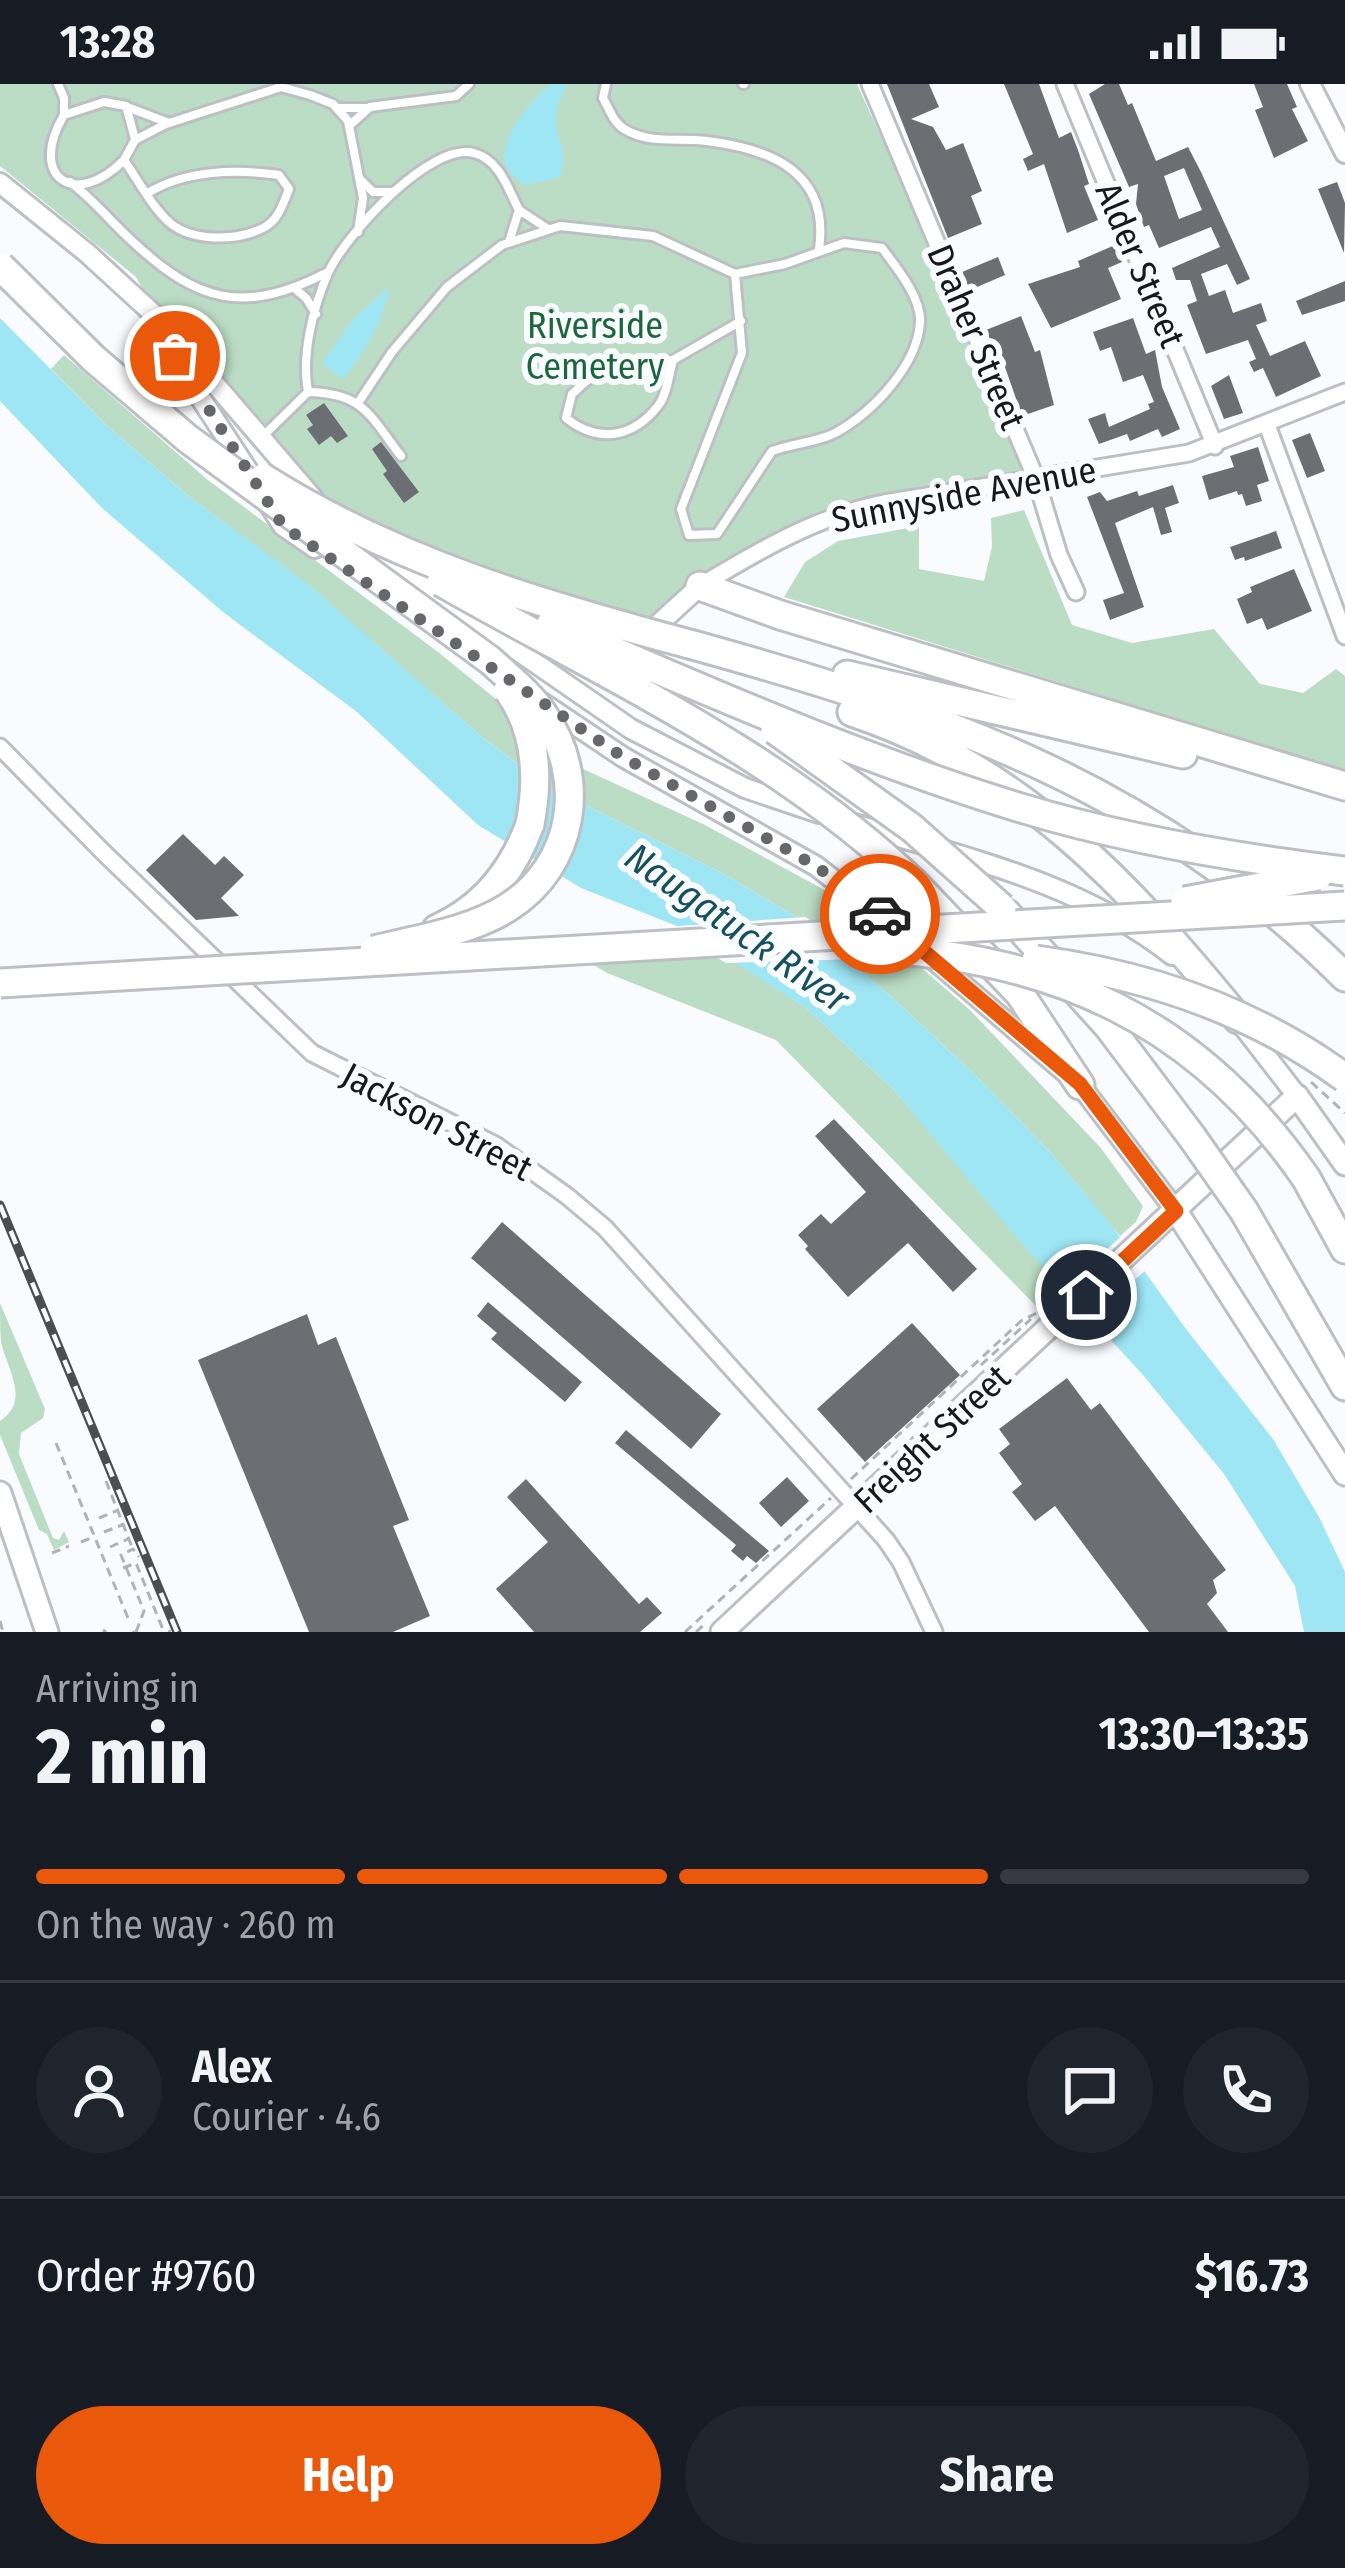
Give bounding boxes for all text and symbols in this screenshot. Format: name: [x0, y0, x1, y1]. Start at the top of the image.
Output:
text: 13:28: [60, 15, 155, 69]
street label: Alder Street: [1086, 176, 1195, 354]
street label: Draher Street: [917, 238, 1035, 436]
park label: Riverside Cemetery: [526, 304, 664, 389]
pin: [124, 305, 226, 407]
icon: bag: [142, 323, 208, 389]
street label: Sunnyside Avenue: [828, 448, 1100, 542]
water label: Naugatuck River: [616, 834, 859, 1023]
courier: [820, 854, 940, 974]
icon: car: [847, 881, 913, 947]
street label: Jackson Street: [334, 1053, 540, 1191]
pin: [1035, 1244, 1137, 1346]
icon: home: [1053, 1262, 1119, 1328]
street label: Freight Street: [845, 1355, 1019, 1522]
text: Arriving in: [36, 1666, 199, 1712]
text: 13:30–13:35: [1099, 1707, 1309, 1761]
text: 2 min: [36, 1710, 209, 1804]
text: On the way · 260 m: [36, 1902, 336, 1948]
button: person: [36, 2027, 162, 2153]
button: chat: [1027, 2027, 1153, 2153]
button: phone: [1183, 2027, 1309, 2153]
text: Alex: [192, 2040, 272, 2094]
text: Courier · 4.6: [192, 2094, 381, 2140]
text: Order #9760: [36, 2249, 257, 2303]
text: $16.73: [1195, 2249, 1309, 2303]
button: Help: [36, 2406, 661, 2544]
button: Share: [685, 2406, 1309, 2544]

